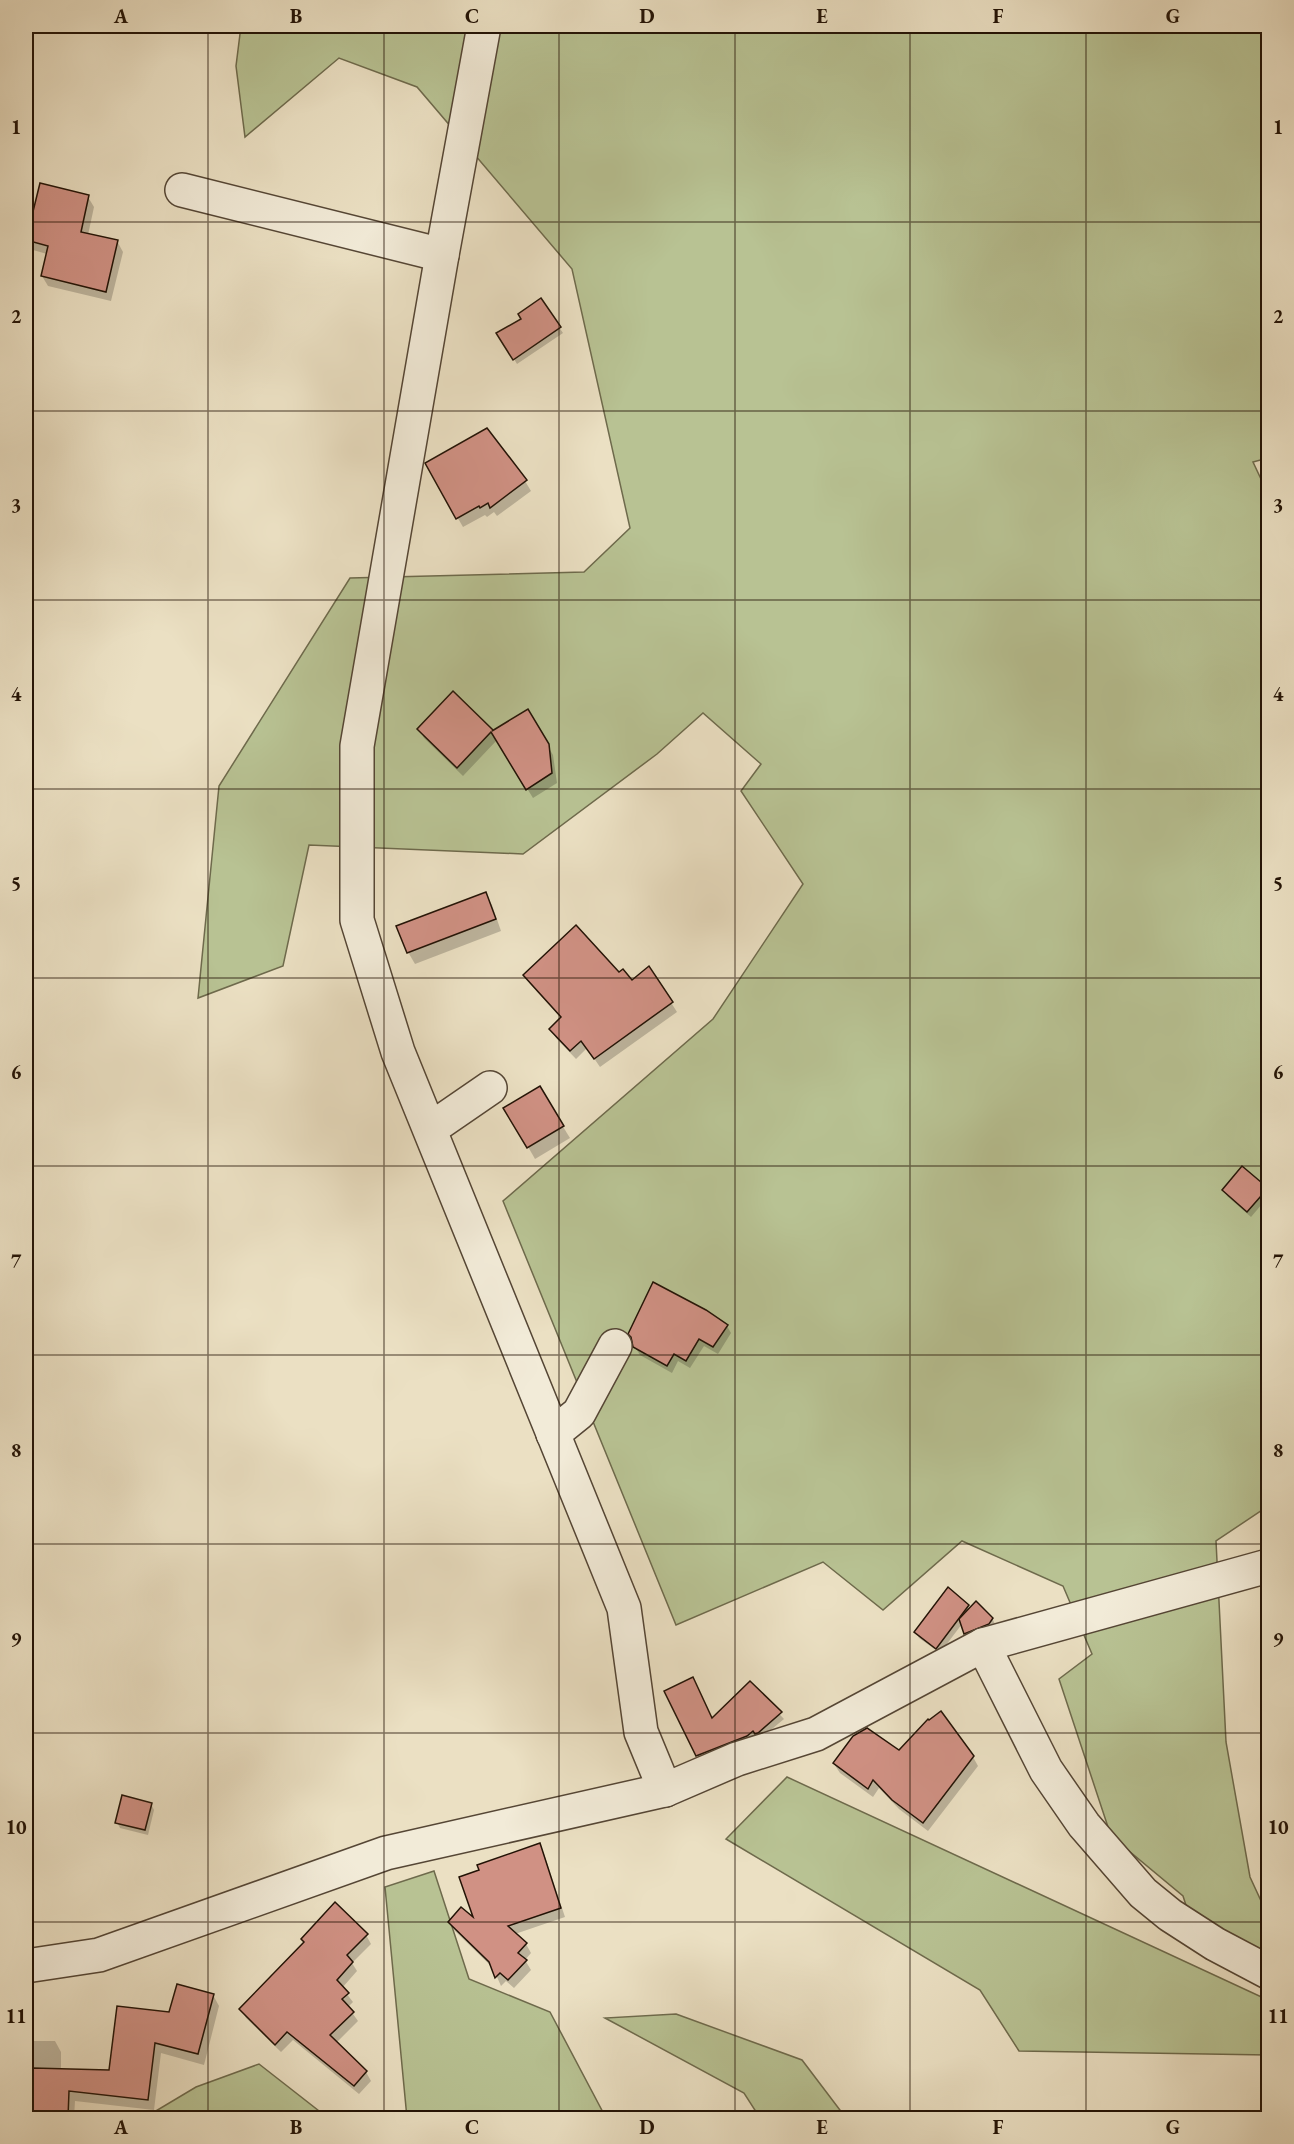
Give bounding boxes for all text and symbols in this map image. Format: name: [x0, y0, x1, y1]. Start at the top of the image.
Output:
text: A: [113, 3, 129, 29]
text: B: [290, 3, 302, 29]
text: C: [465, 3, 479, 29]
text: D: [639, 3, 655, 29]
text: E: [816, 3, 828, 29]
text: F: [993, 3, 1004, 29]
text: G: [1166, 3, 1180, 29]
text: 1: [11, 114, 21, 140]
text: 1: [1273, 114, 1283, 140]
text: 2: [11, 303, 22, 329]
text: 2: [1273, 303, 1284, 329]
text: 3: [11, 492, 21, 518]
text: 3: [1273, 492, 1283, 518]
text: 4: [11, 681, 22, 707]
text: 4: [1273, 681, 1284, 707]
text: 5: [11, 870, 21, 896]
text: 5: [1273, 870, 1283, 896]
text: 6: [11, 1059, 22, 1085]
text: 6: [1273, 1059, 1284, 1085]
text: 7: [11, 1248, 22, 1274]
text: 7: [1273, 1248, 1284, 1274]
text: 8: [11, 1437, 21, 1463]
text: 8: [1273, 1437, 1283, 1463]
text: 9: [11, 1626, 22, 1652]
text: 9: [1273, 1626, 1284, 1652]
text: 10: [5, 1814, 27, 1840]
text: 10: [1267, 1814, 1289, 1840]
text: 11: [5, 2003, 27, 2029]
text: 11: [1267, 2003, 1289, 2029]
text: A: [113, 2114, 129, 2140]
text: B: [290, 2114, 302, 2140]
text: C: [465, 2114, 479, 2140]
text: D: [639, 2114, 655, 2140]
text: E: [816, 2114, 828, 2140]
text: F: [993, 2114, 1004, 2140]
text: G: [1166, 2114, 1180, 2140]

